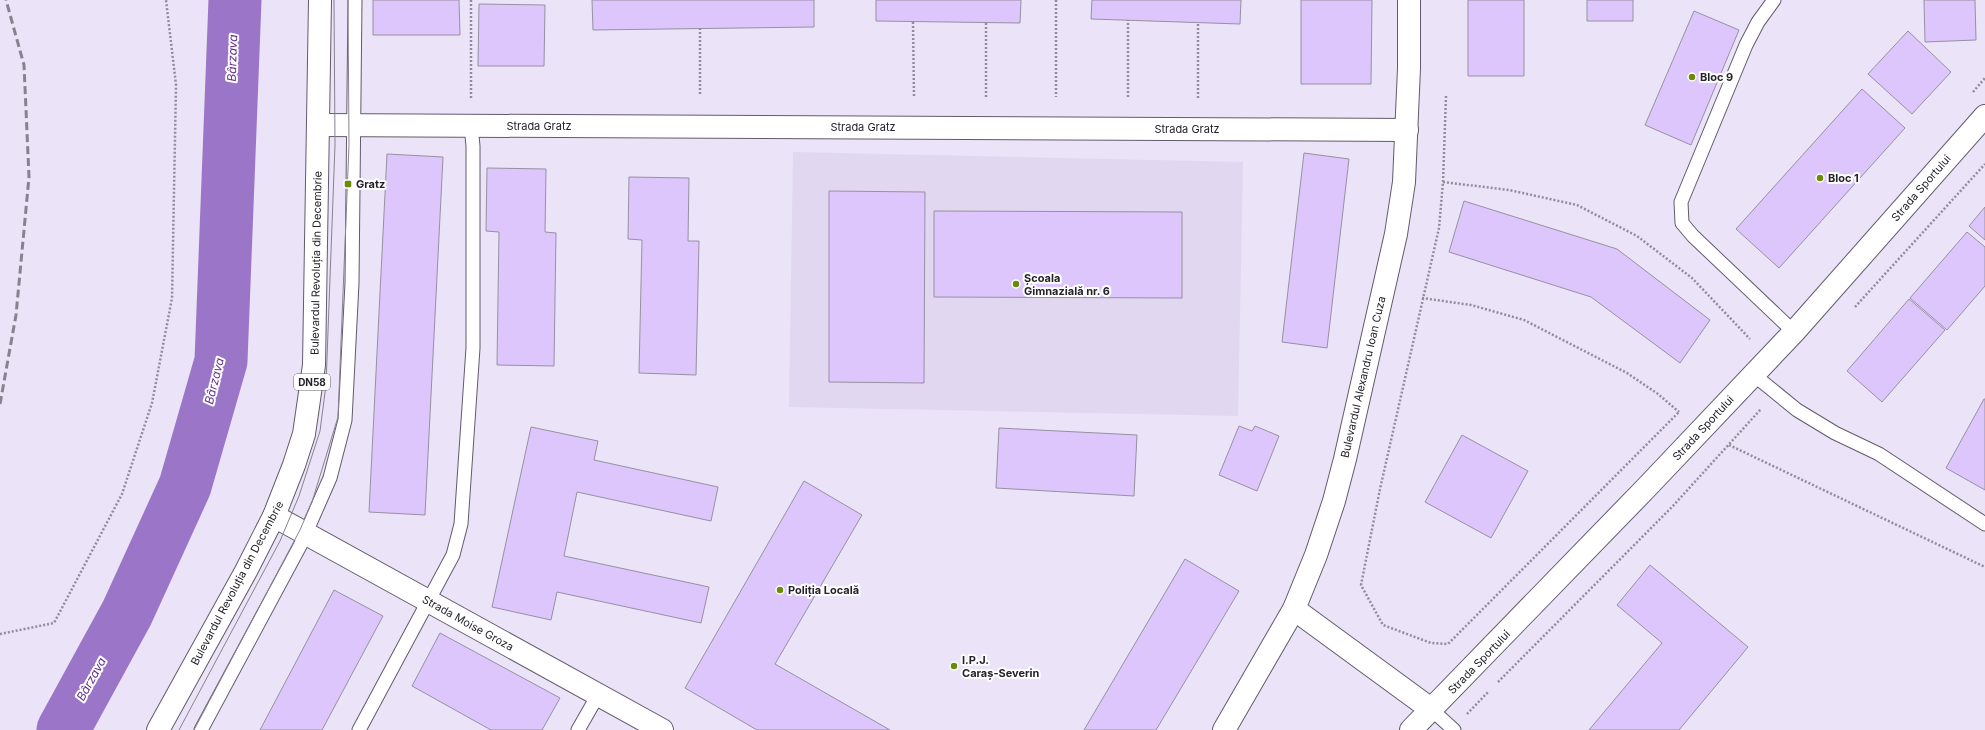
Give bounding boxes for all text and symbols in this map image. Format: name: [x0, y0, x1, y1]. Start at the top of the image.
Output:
water label: Bârzava: [224, 34, 240, 82]
place label: Bloc 9: [1700, 70, 1733, 84]
marker: Bloc 9: [1687, 72, 1697, 82]
street label: Strada Gratz: [506, 119, 572, 133]
street label: Strada Gratz: [830, 120, 896, 134]
street label: Strada Gratz: [1154, 122, 1220, 136]
street label: Strada Sportului: [1888, 152, 1954, 224]
street label: Bulevardul Revoluția din Decembrie: [307, 171, 325, 355]
place label: Bloc 1: [1828, 171, 1859, 185]
marker: Bloc 1: [1815, 173, 1825, 183]
place label: Gratz: [356, 177, 385, 191]
marker: Gratz: [343, 179, 353, 189]
place label: Școala Gimnazială nr. 6: [1024, 271, 1110, 298]
marker: Școala Gimnazială nr. 6: [1011, 279, 1021, 289]
street label: Bulevardul Alexandru Ioan Cuza: [1338, 295, 1388, 459]
water label: Bârzava: [201, 356, 227, 406]
road number: DN58: [294, 374, 330, 390]
street label: Strada Sportului: [1669, 393, 1737, 463]
street label: Bulevardul Revoluția din Decembrie: [188, 498, 286, 668]
place label: Poliția Locală: [788, 583, 859, 597]
marker: Poliția Locală: [775, 585, 785, 595]
street label: Strada Moise Groza: [420, 592, 516, 654]
street label: Strada Sportului: [1445, 627, 1513, 697]
place label: I.P.J. Caraș-Severin: [962, 653, 1040, 680]
water label: Bârzava: [73, 655, 109, 703]
marker: I.P.J. Caraș-Severin: [949, 661, 959, 671]

